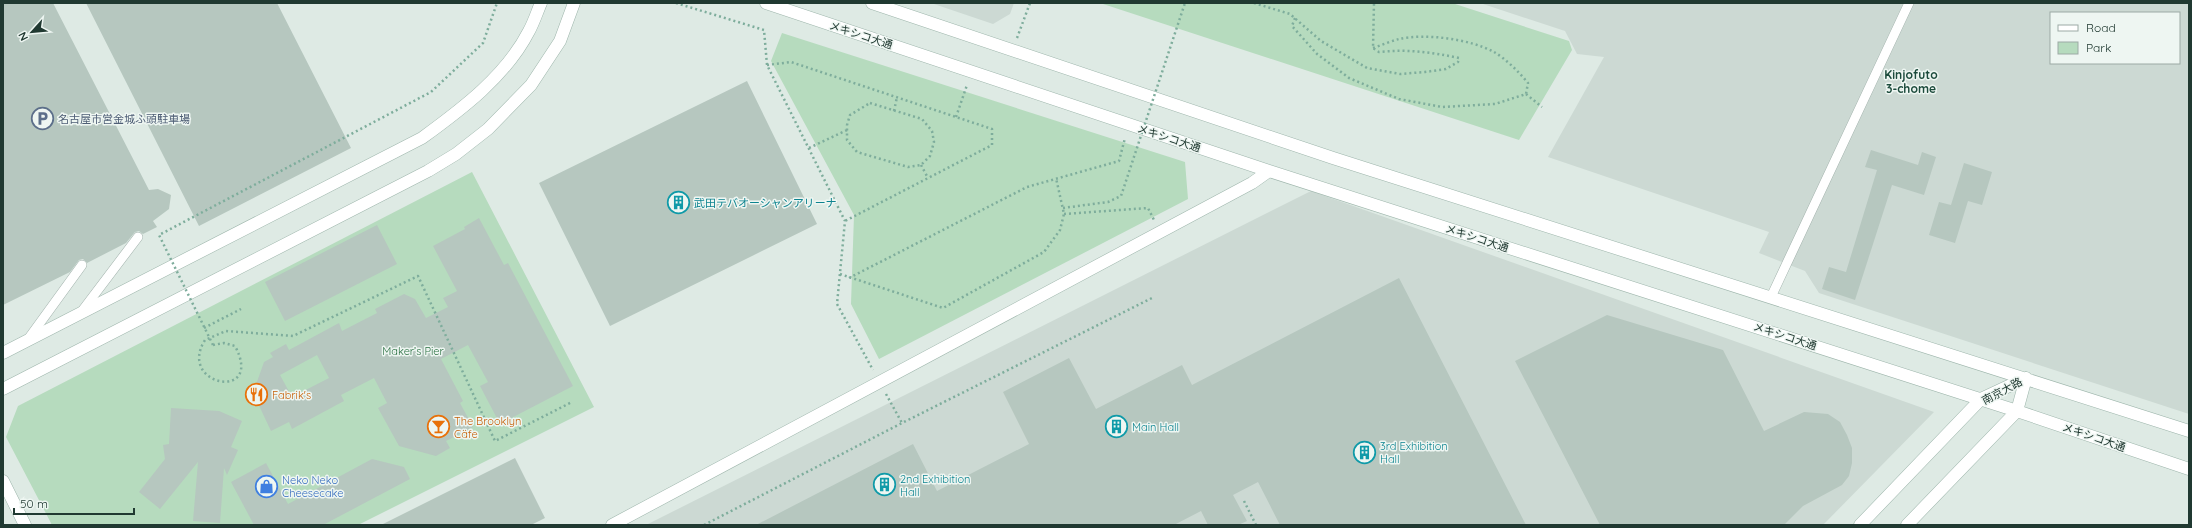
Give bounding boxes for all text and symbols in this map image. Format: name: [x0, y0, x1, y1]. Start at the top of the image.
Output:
north arrow: [12, 12, 52, 52]
legend: [2050, 12, 2180, 64]
street label: メキシコ大通: [827, 18, 895, 52]
text: Road: [2086, 20, 2116, 35]
text: N: [15, 30, 31, 43]
text: Park: [2086, 40, 2111, 55]
district label: Kinjofuto 3-chome: [1884, 67, 1938, 96]
parking icon: 名古屋市営金城ふ頭駐車場: [30, 106, 56, 132]
place label: 名古屋市営金城ふ頭駐車場: [58, 112, 190, 126]
street label: メキシコ大通: [1135, 121, 1203, 155]
building icon: 武田テバオーシャンアリーナ: [665, 190, 691, 216]
place label: 武田テバオーシャンアリーナ: [694, 196, 837, 210]
street label: メキシコ大通: [1443, 221, 1511, 255]
street label: メキシコ大通: [1751, 319, 1819, 353]
park label: Maker’s Pier: [382, 344, 445, 358]
street label: 南京大路: [1979, 374, 2025, 408]
restaurant icon: Fabrik's: [244, 382, 270, 408]
place label: Fabrik's: [272, 388, 311, 402]
bar icon: The Brooklyn Cäfe: [426, 414, 452, 440]
place label: The Brooklyn Cäfe: [454, 414, 521, 441]
building icon: Main Hall: [1104, 414, 1130, 440]
place label: Main Hall: [1132, 420, 1179, 434]
street label: メキシコ大通: [2061, 420, 2127, 454]
building icon: 3rd Exhibition Hall: [1352, 439, 1378, 465]
place label: 3rd Exhibition Hall: [1380, 439, 1448, 466]
building icon: 2nd Exhibition Hall: [871, 472, 897, 498]
place label: 2nd Exhibition Hall: [900, 472, 970, 499]
shop icon: Neko Neko Cheesecake: [254, 473, 280, 499]
place label: Neko Neko Cheesecake: [282, 473, 343, 500]
scale bar: [14, 490, 134, 516]
text: 50 m: [20, 496, 48, 511]

